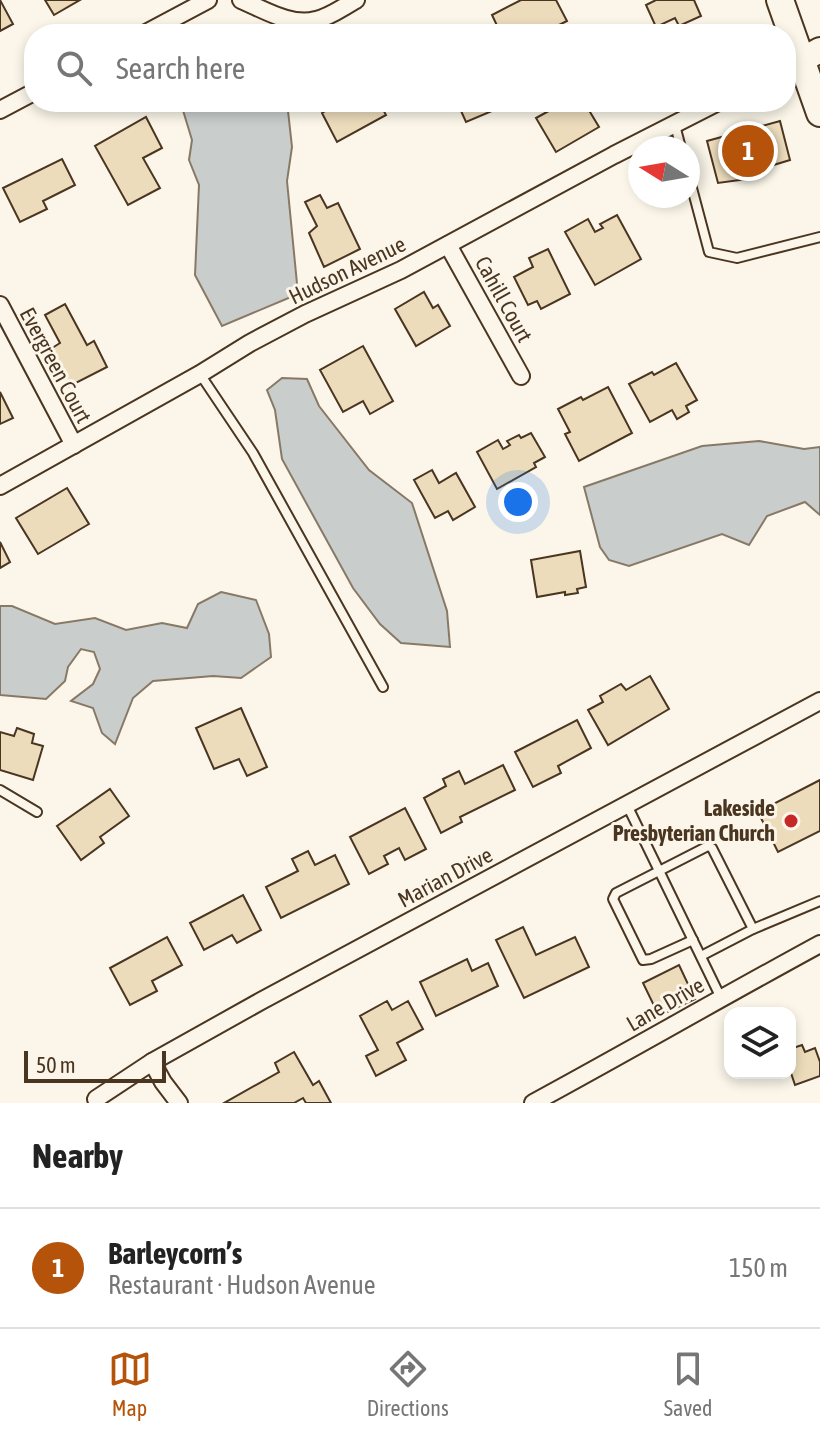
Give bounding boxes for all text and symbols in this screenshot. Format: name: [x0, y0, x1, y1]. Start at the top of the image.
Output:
search box: [24, 24, 796, 112]
icon: search: [52, 46, 96, 90]
text: Search here: [116, 51, 245, 85]
pin: 1: [722, 121, 774, 181]
north arrow: [628, 136, 700, 208]
street label: Hudson Avenue: [284, 231, 410, 309]
street label: Cahill Court: [470, 252, 538, 346]
street label: Evergreen Court: [15, 303, 97, 427]
your location: [498, 482, 538, 522]
place label: Lakeside Presbyterian Church: [613, 795, 775, 846]
marker: Lakeside Presbyterian Church: [782, 812, 800, 830]
street label: Marian Drive: [393, 841, 497, 913]
street label: Lane Drive: [622, 971, 708, 1037]
map controls: [724, 1007, 796, 1079]
button: layers: [724, 1007, 796, 1079]
scale bar: [24, 1047, 166, 1083]
text: 50 m: [36, 1052, 76, 1078]
text: Nearby: [32, 1136, 123, 1175]
text: Barleycorn’s: [108, 1236, 242, 1270]
text: 1: [52, 1253, 64, 1283]
text: 150 m: [729, 1253, 788, 1283]
text: Restaurant · Hudson Avenue: [108, 1270, 376, 1300]
tab: Map: [108, 1347, 152, 1421]
tab: Directions: [367, 1347, 449, 1421]
tab: Saved: [664, 1347, 712, 1421]

